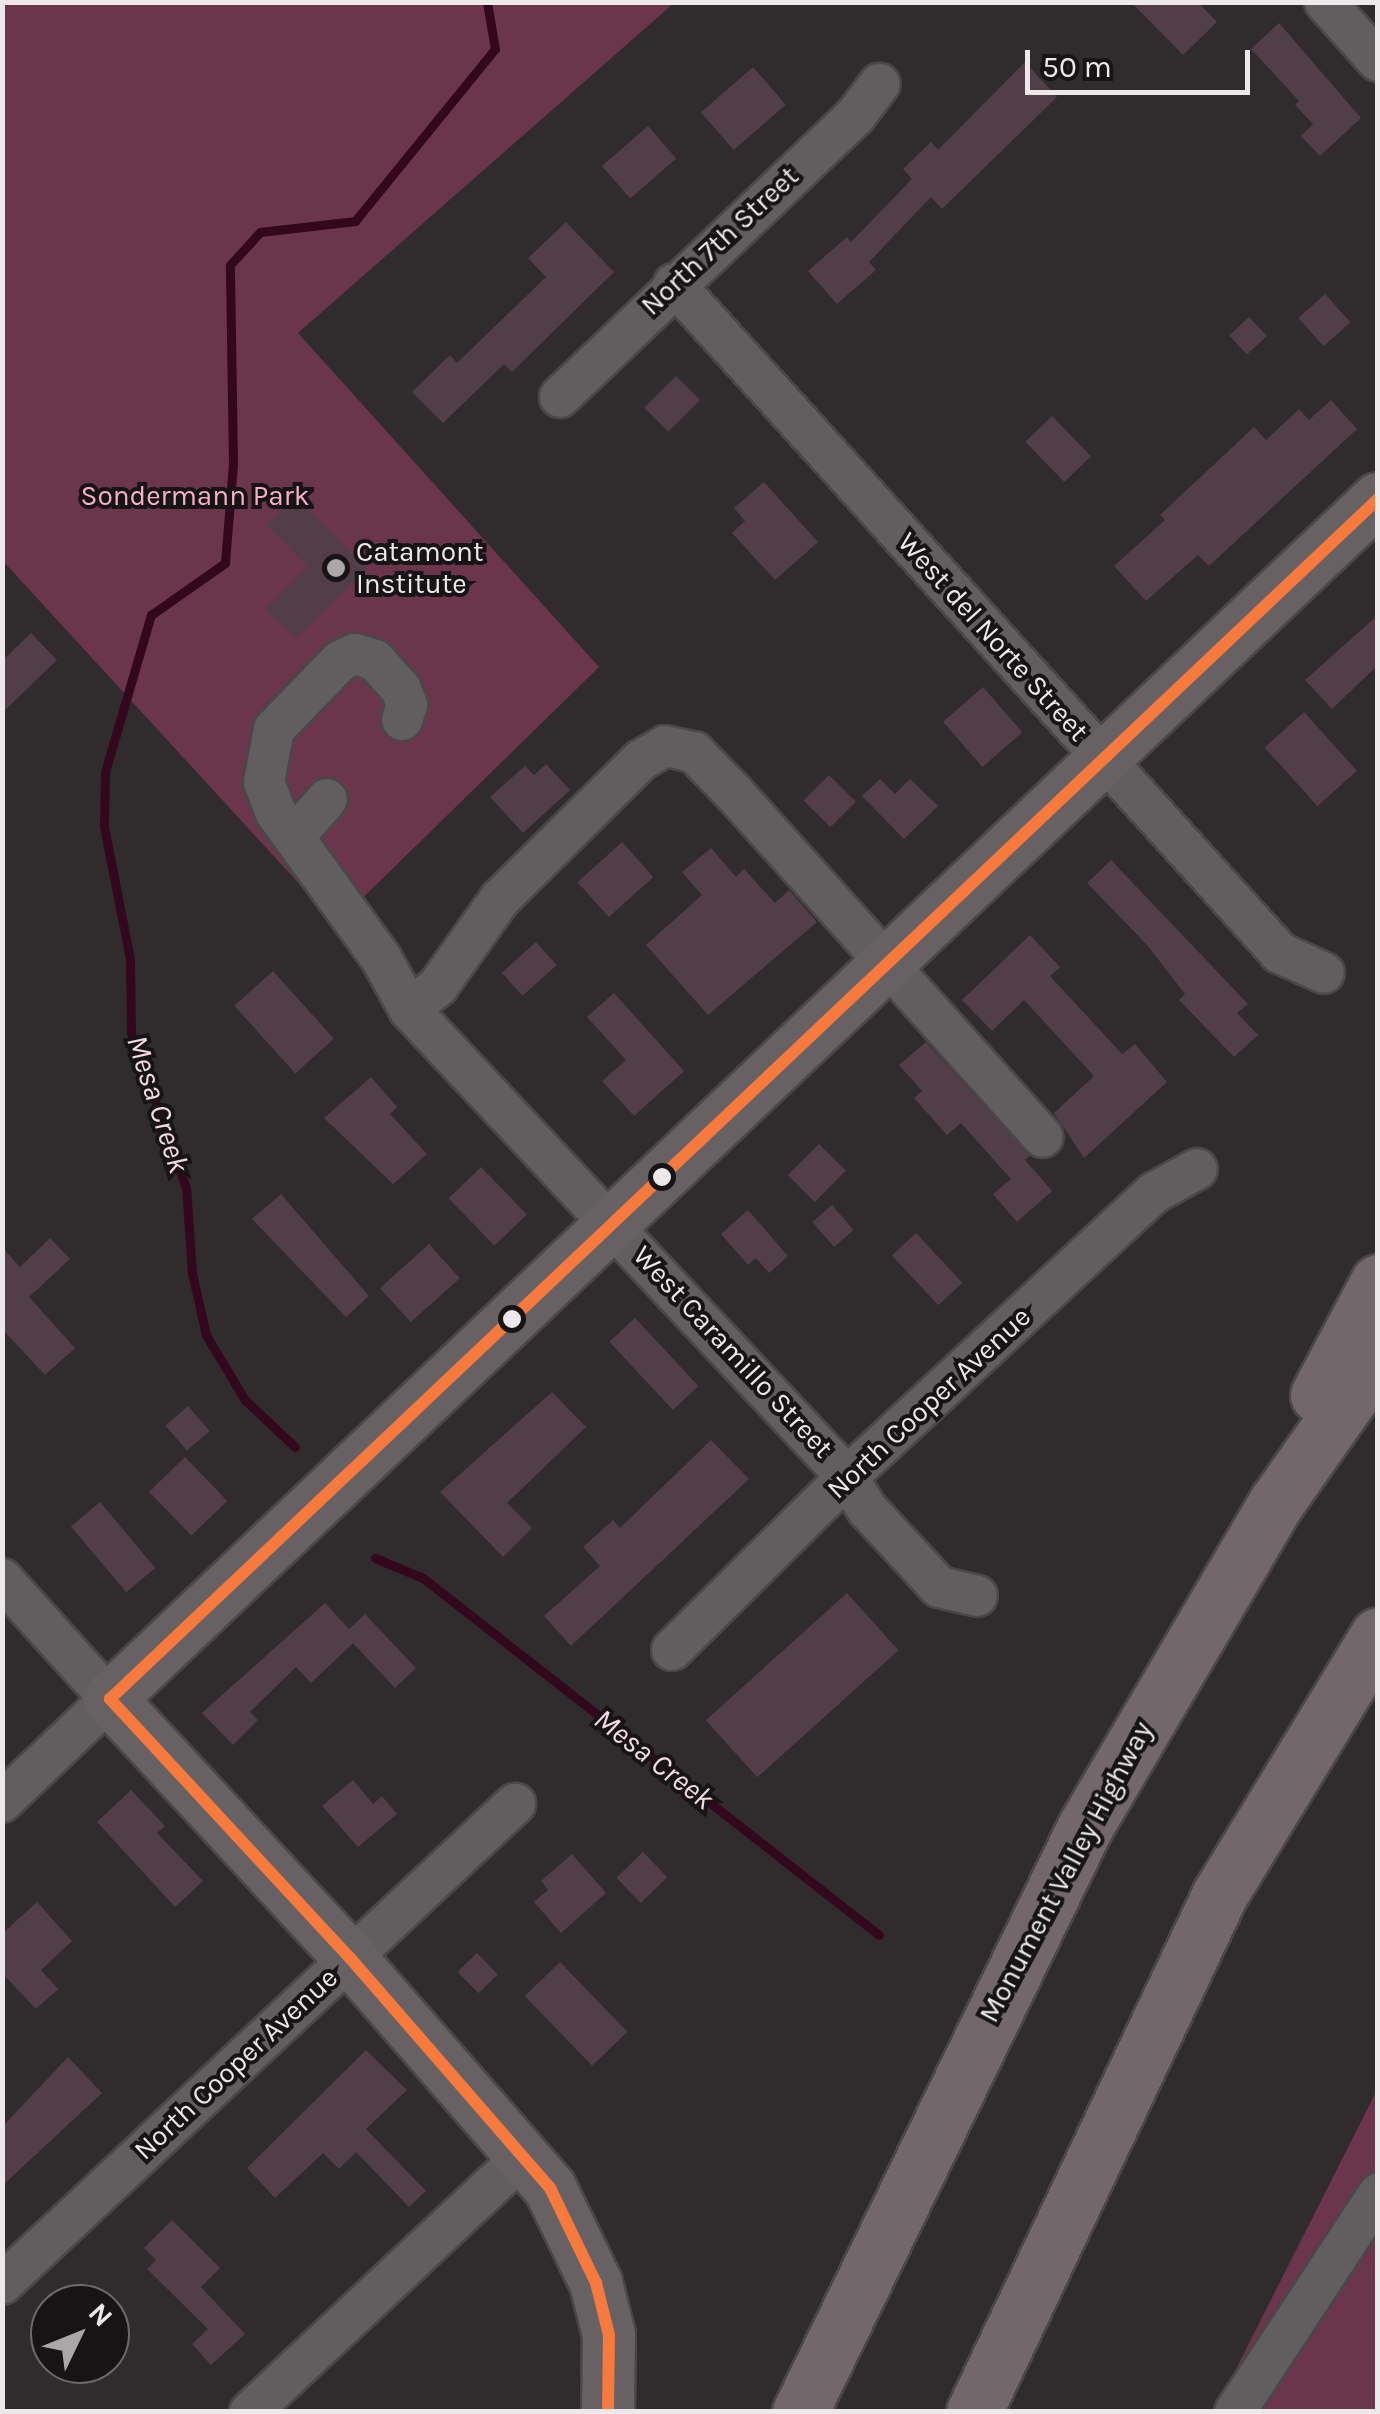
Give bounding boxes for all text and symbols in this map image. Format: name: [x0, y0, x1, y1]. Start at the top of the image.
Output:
scale bar: [1030, 30, 1255, 92]
text: 50 m: [1042, 49, 1112, 85]
street label: North 7th Street: [634, 160, 806, 322]
park label: Sondermann Park: [80, 479, 310, 513]
street label: West del Norte Street: [891, 526, 1095, 748]
place label: Catamont Institute: [356, 535, 483, 601]
marker: Catamont Institute: [325, 557, 347, 579]
water label: Mesa Creek: [119, 1031, 197, 1177]
unlabelled marker: [652, 1167, 672, 1187]
street label: West Caramillo Street: [626, 1239, 840, 1465]
street label: North Cooper Avenue: [820, 1300, 1038, 1506]
unlabelled marker: [502, 1309, 522, 1329]
water label: Mesa Creek: [587, 1701, 721, 1817]
street label: Monument Valley Highway: [972, 1716, 1160, 2028]
street label: North Cooper Avenue: [127, 1961, 345, 2167]
north arrow: [30, 2284, 130, 2384]
text: N: [82, 2296, 120, 2333]

